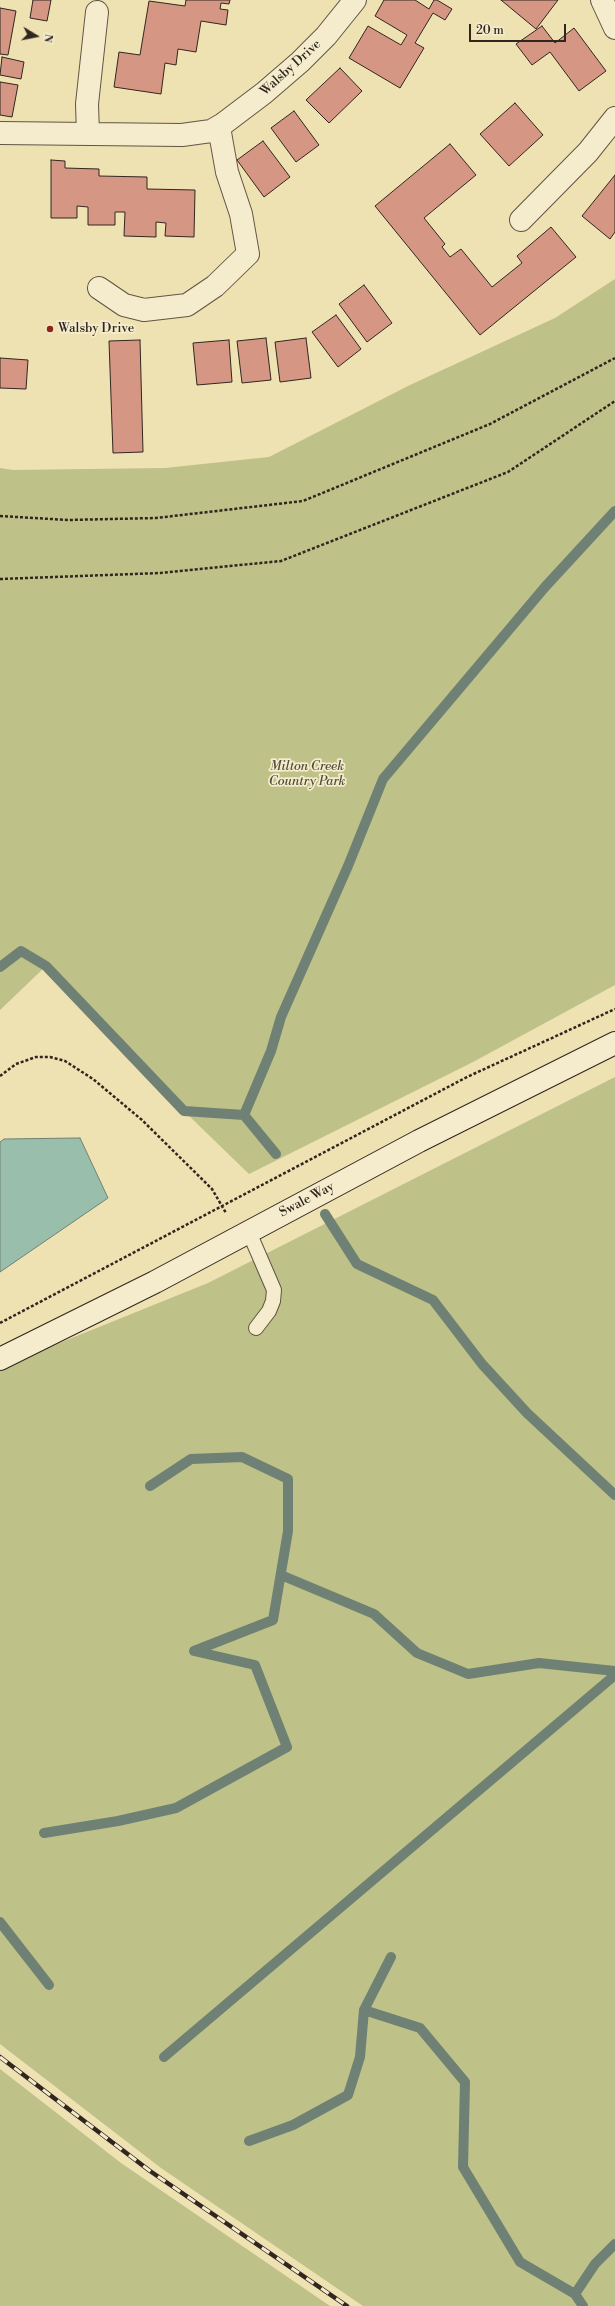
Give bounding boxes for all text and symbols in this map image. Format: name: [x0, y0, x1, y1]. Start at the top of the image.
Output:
north arrow: [16, 16, 56, 56]
scale bar: [471, 16, 568, 42]
text: 20 m: [476, 23, 504, 38]
text: N: [40, 33, 55, 44]
street label: Walsby Drive: [257, 37, 325, 99]
place label: Walsby Drive: [58, 321, 134, 337]
marker: Walsby Drive: [45, 324, 55, 334]
park label: Milton Creek Country Park: [269, 759, 345, 790]
street label: Swale Way: [277, 1179, 337, 1221]

